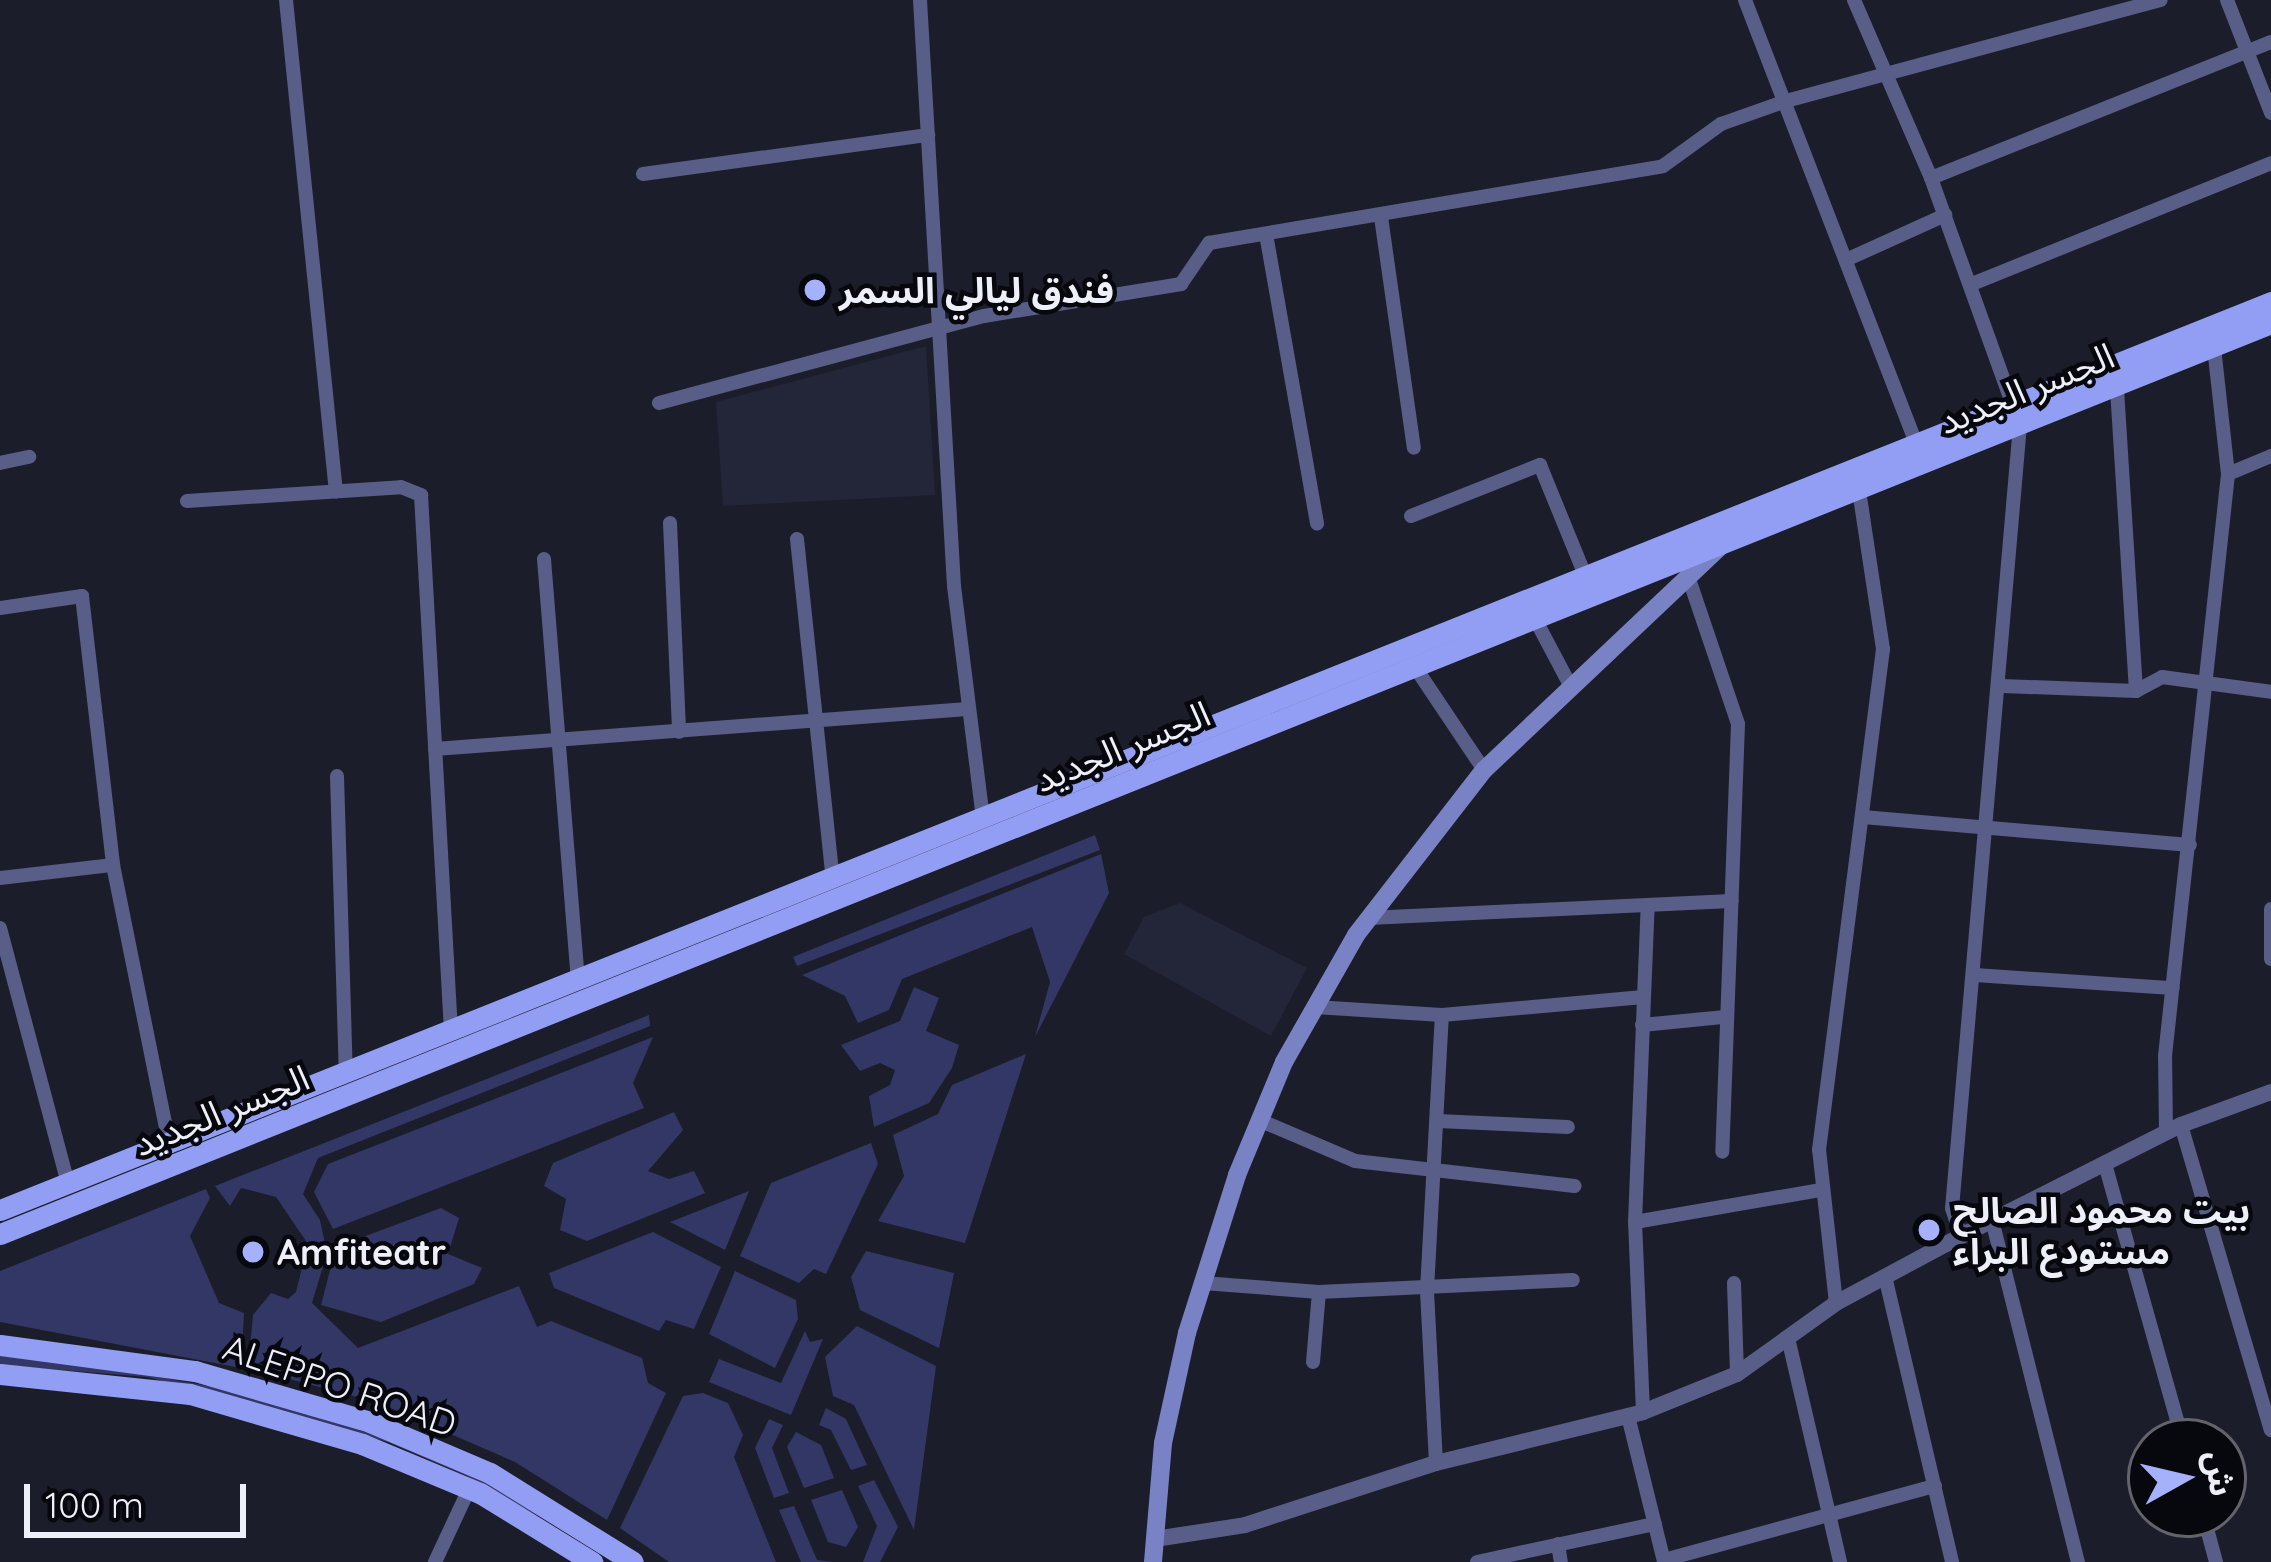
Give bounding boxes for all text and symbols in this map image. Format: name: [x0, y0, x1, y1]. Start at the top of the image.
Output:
place label: فندق ليالي السمر: [839, 268, 1114, 312]
marker: فندق ليالي السمر: [802, 277, 828, 303]
street label: الجسر الجديد: [1932, 333, 2120, 443]
street label: الجسر الجديد: [1028, 691, 1216, 801]
street label: الجسر الجديد: [127, 1055, 315, 1165]
place label: بيت محمود الصالح مستودع البراء: [1953, 1187, 2250, 1272]
marker: بيت محمود الصالح مستودع البراء: [1916, 1217, 1942, 1243]
place label: Amfiteatr: [277, 1230, 446, 1274]
marker: Amfiteatr: [240, 1239, 266, 1265]
street label: ALEPPO ROAD: [218, 1325, 462, 1445]
north arrow: [2127, 1418, 2247, 1538]
text: ش: [2197, 1448, 2244, 1499]
scale bar: [30, 1460, 252, 1534]
text: 100 m: [45, 1482, 144, 1527]

